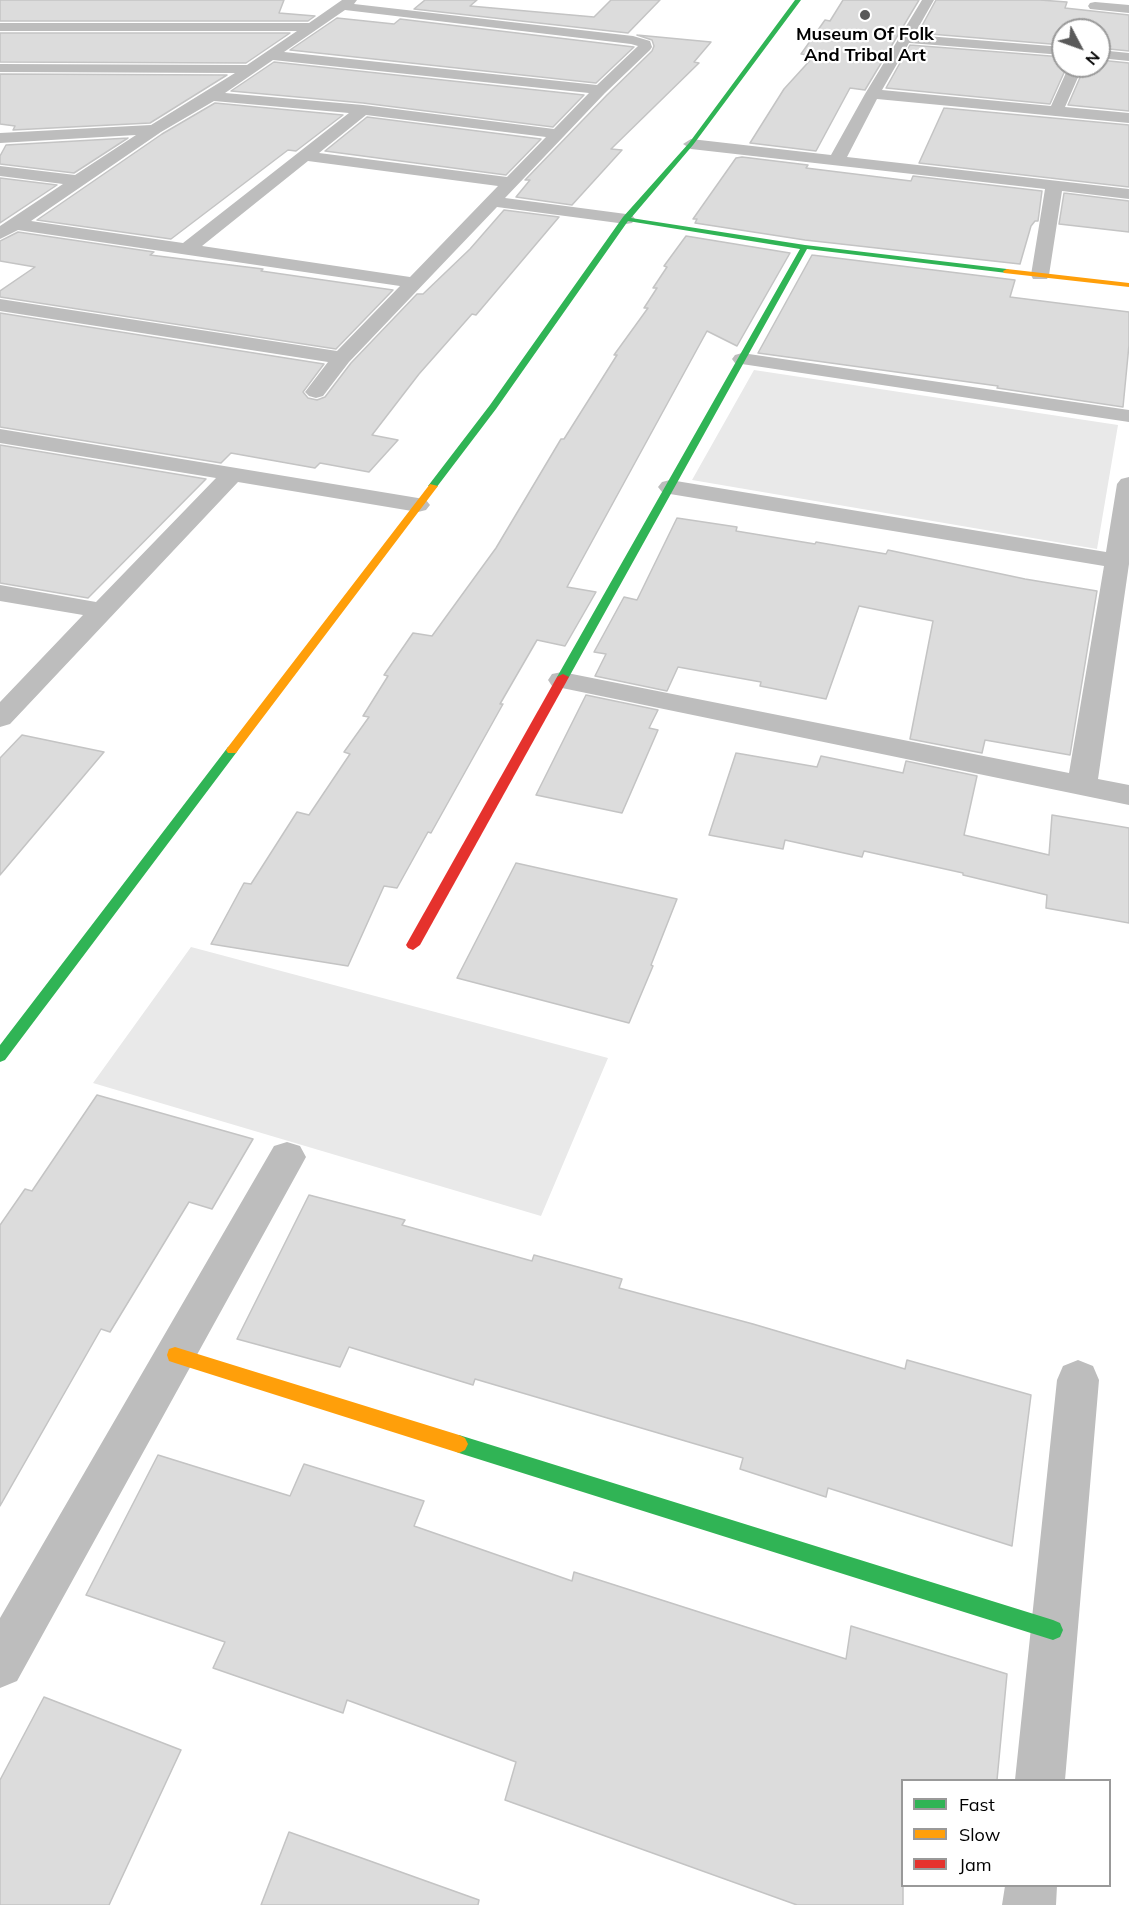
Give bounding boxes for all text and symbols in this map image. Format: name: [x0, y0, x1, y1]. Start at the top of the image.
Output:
marker: Museum Of Folk And Tribal Art: [858, 8, 872, 22]
north arrow: [1051, 18, 1111, 78]
place label: Museum Of Folk And Tribal Art: [796, 24, 934, 66]
text: N: [1082, 47, 1105, 70]
legend: [901, 1779, 1111, 1887]
text: Fast: [959, 1793, 995, 1816]
text: Slow: [959, 1823, 1000, 1846]
text: Jam: [959, 1853, 992, 1876]

